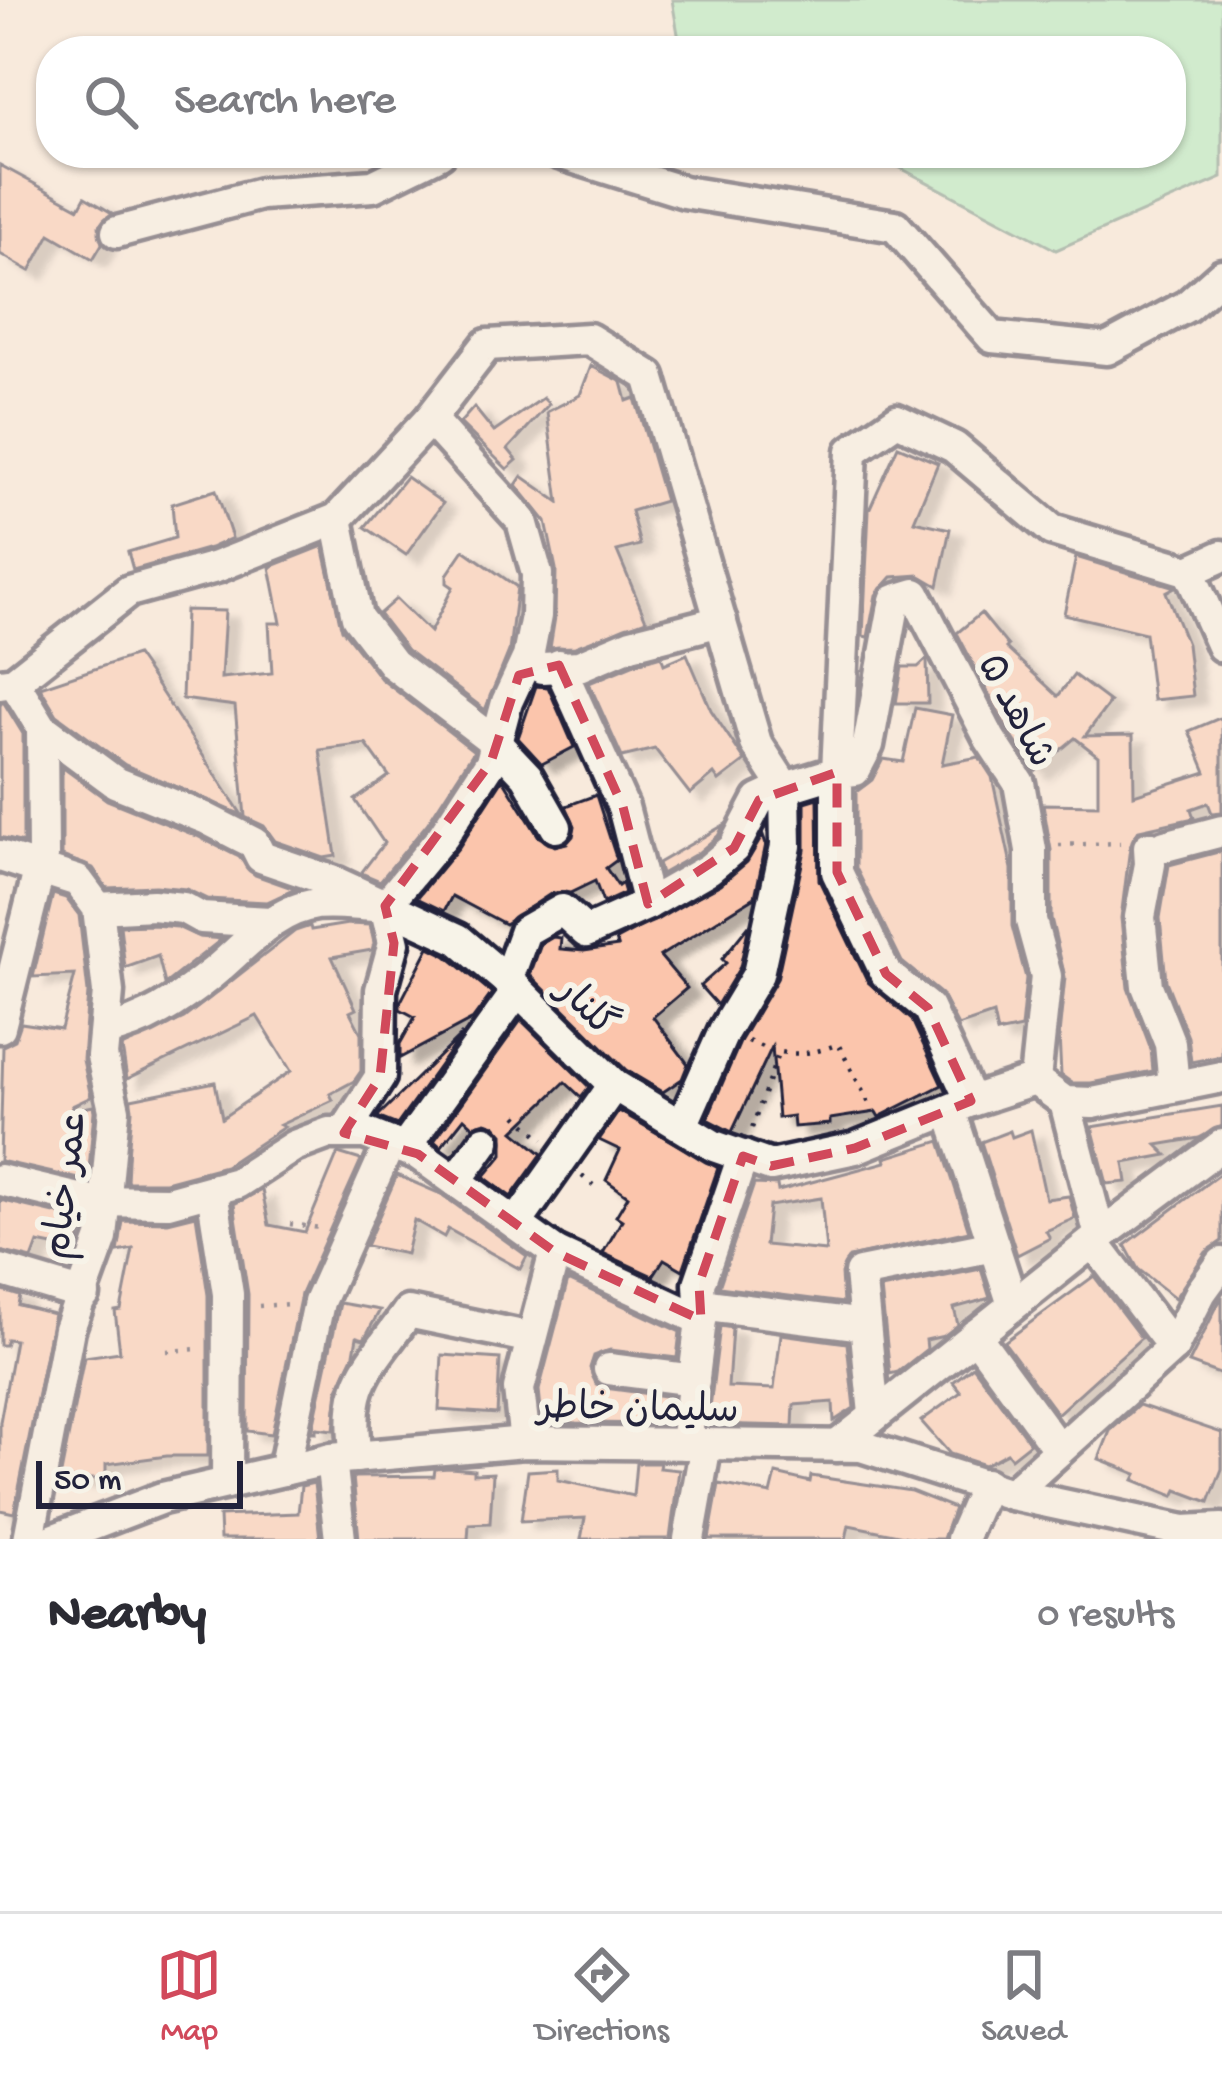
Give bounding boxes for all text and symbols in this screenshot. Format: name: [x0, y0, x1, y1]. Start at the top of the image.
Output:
search box: [36, 36, 1186, 168]
icon: search: [78, 69, 144, 135]
text: Search here: [174, 76, 396, 129]
street label: شاهد ۵: [964, 648, 1062, 777]
street label: گلنار: [542, 965, 627, 1050]
street label: عمر خیام: [37, 1110, 101, 1262]
street label: سلیمان خاطر: [534, 1387, 739, 1437]
scale bar: [36, 1455, 243, 1508]
text: 50 m: [54, 1463, 121, 1501]
text: Nearby: [48, 1587, 206, 1647]
text: 0 results: [1037, 1594, 1174, 1640]
tab: Map: [156, 1942, 222, 2052]
tab: Directions: [535, 1942, 669, 2052]
tab: Saved: [981, 1942, 1066, 2052]

